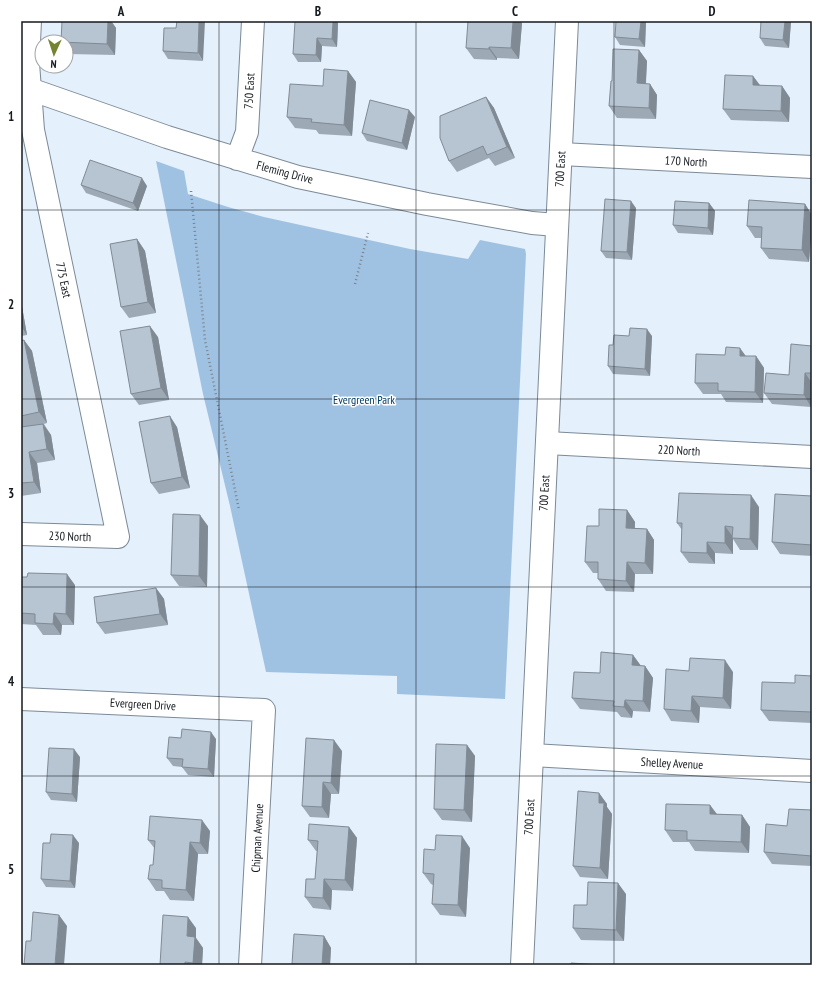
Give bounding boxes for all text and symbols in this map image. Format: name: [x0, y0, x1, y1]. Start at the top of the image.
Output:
text: A: [117, 3, 125, 20]
text: B: [315, 3, 321, 20]
text: C: [512, 3, 518, 20]
text: D: [709, 3, 716, 20]
north arrow: [34, 34, 74, 74]
text: N: [50, 57, 57, 71]
street label: 750 East: [241, 72, 257, 109]
text: 1: [8, 108, 14, 125]
street label: 700 East: [552, 150, 568, 187]
street label: 170 North: [664, 152, 708, 170]
street label: Fleming Drive: [255, 157, 315, 187]
street label: 775 East: [53, 261, 75, 300]
text: 2: [8, 296, 14, 313]
park label: Evergreen Park: [333, 392, 395, 407]
street label: 220 North: [657, 441, 701, 459]
street label: 700 East: [536, 474, 552, 511]
text: 3: [8, 485, 14, 502]
street label: 230 North: [48, 528, 92, 544]
text: 4: [8, 673, 15, 690]
street label: Evergreen Drive: [110, 695, 176, 713]
street label: Shelley Avenue: [640, 754, 704, 772]
street label: 700 East: [521, 798, 537, 835]
street label: Chipman Avenue: [248, 803, 266, 873]
text: 5: [8, 861, 14, 878]

